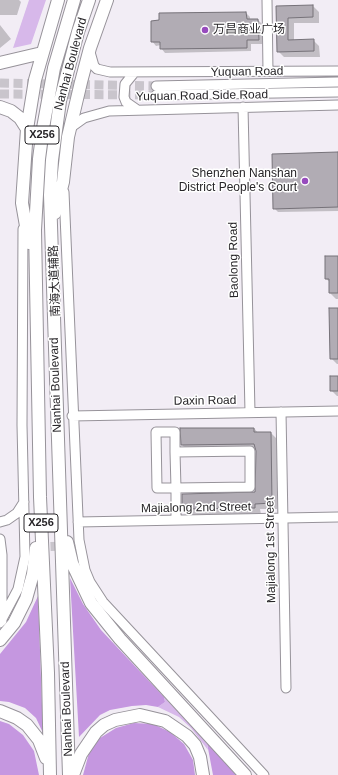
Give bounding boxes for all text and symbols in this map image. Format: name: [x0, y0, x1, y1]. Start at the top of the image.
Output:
street label: Nanhai Boulevard: [52, 16, 90, 112]
place label: 万昌商业广场: [213, 23, 285, 37]
marker: 万昌商业广场: [200, 25, 210, 35]
street label: Yuquan Road: [211, 64, 283, 80]
street label: Yuquan Road Side Road: [136, 88, 268, 104]
road number: X256: [25, 126, 59, 144]
place label: Shenzhen Nanshan District People's Court: [179, 167, 297, 195]
marker: Shenzhen Nanshan District People's Court: [300, 176, 310, 186]
street label: Baolong Road: [226, 222, 242, 298]
street label: 南海大道辅路: [47, 245, 63, 317]
street label: Nanhai Boulevard: [47, 337, 65, 433]
street label: Daxin Road: [174, 393, 236, 409]
street label: Majialong 1st Street: [263, 497, 279, 603]
street label: Majialong 2nd Street: [141, 500, 251, 516]
road number: X256: [24, 514, 58, 532]
street label: Nanhai Boulevard: [58, 661, 76, 757]

